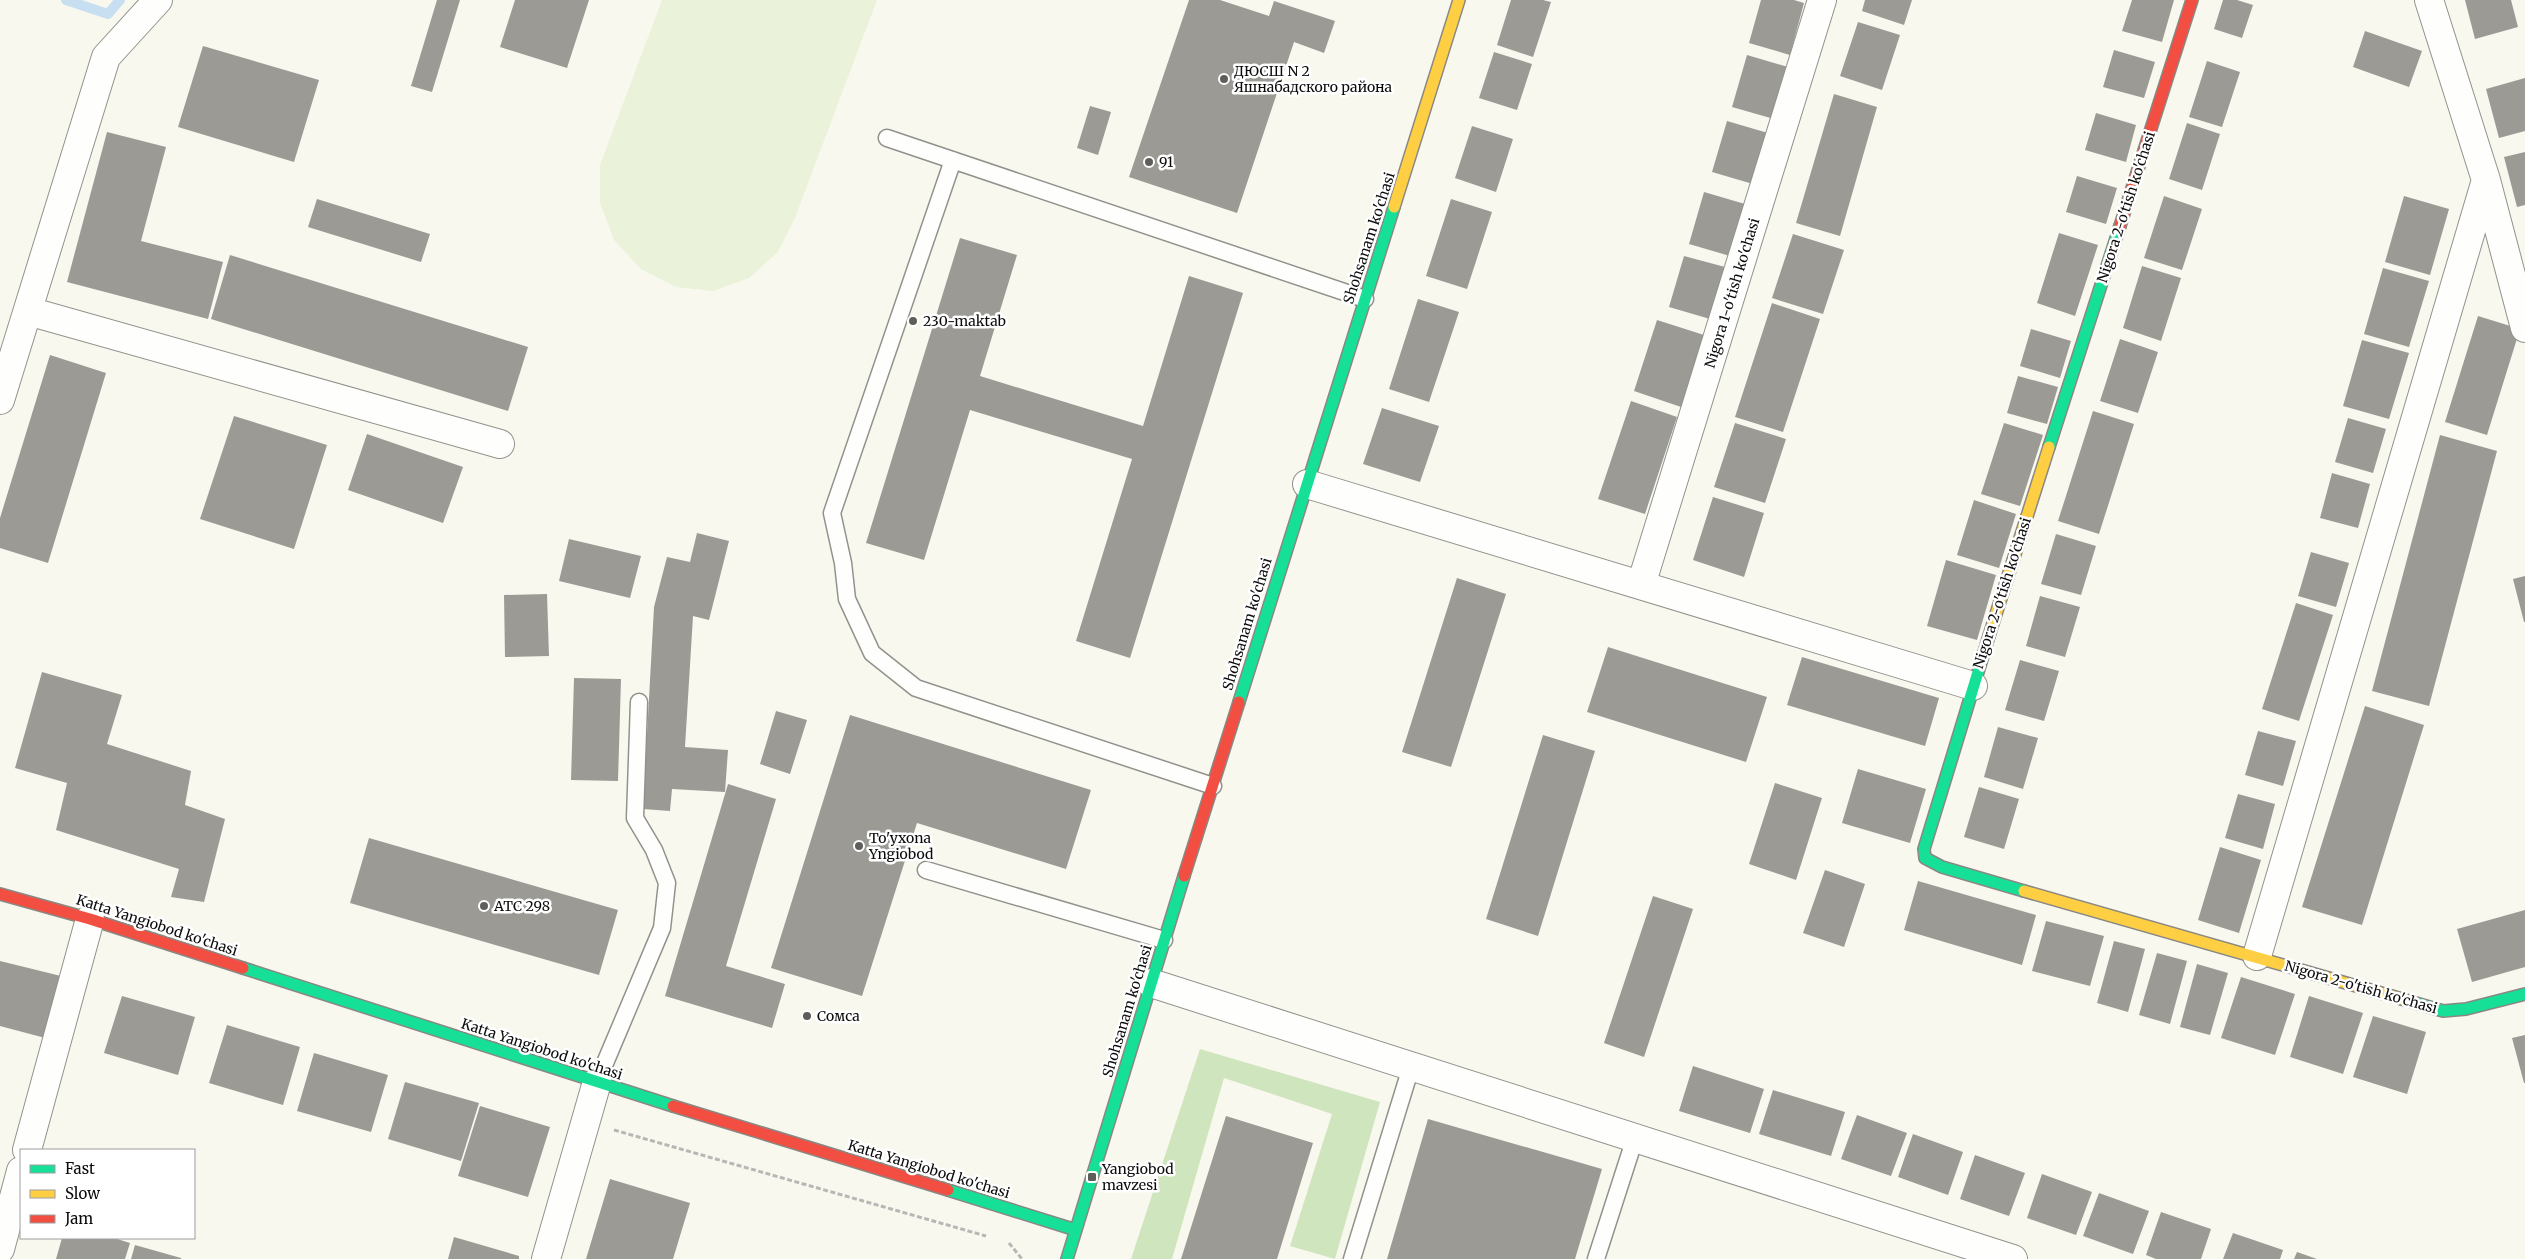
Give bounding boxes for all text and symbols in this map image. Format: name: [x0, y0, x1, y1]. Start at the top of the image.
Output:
place label: ДЮСШ N 2 Яшнабадского района: [1234, 62, 1393, 96]
marker: ДЮСШ N 2 Яшнабадского района: [1218, 73, 1230, 85]
street label: Nigora 2-o'tish ko'chasi: [2093, 129, 2159, 285]
place label: 91: [1159, 153, 1173, 171]
marker: 91: [1143, 156, 1155, 168]
street label: Shohsanam ko'chasi: [1339, 169, 1399, 306]
street label: Nigora 1-o'tish ko'chasi: [1701, 215, 1764, 370]
place label: 230-maktab: [923, 312, 1006, 330]
marker: 230-maktab: [907, 315, 919, 327]
street label: Nigora 2-o'tish ko'chasi: [1969, 515, 2035, 671]
street label: Shohsanam ko'chasi: [1218, 555, 1276, 692]
place label: To'yxona Yngiobod: [868, 829, 934, 863]
marker: To'yxona Yngiobod: [853, 840, 865, 852]
street label: Katta Yangiobod ko'chasi: [74, 890, 240, 960]
place label: АТС 298: [493, 897, 550, 915]
marker: АТС 298: [478, 900, 490, 912]
street label: Shohsanam ko'chasi: [1098, 942, 1156, 1079]
street label: Nigora 2-o'tish ko'chasi: [2283, 957, 2440, 1018]
place label: Сомса: [817, 1007, 860, 1025]
marker: Сомса: [801, 1010, 813, 1022]
street label: Katta Yangiobod ko'chasi: [459, 1014, 625, 1084]
street label: Katta Yangiobod ko'chasi: [846, 1136, 1013, 1202]
legend: [20, 1149, 195, 1239]
text: Fast: [65, 1159, 95, 1178]
place label: Yangiobod mavzesi: [1101, 1160, 1174, 1194]
marker: Yangiobod mavzesi: [1086, 1171, 1098, 1183]
text: Slow: [65, 1184, 100, 1203]
text: Jam: [64, 1209, 93, 1228]

